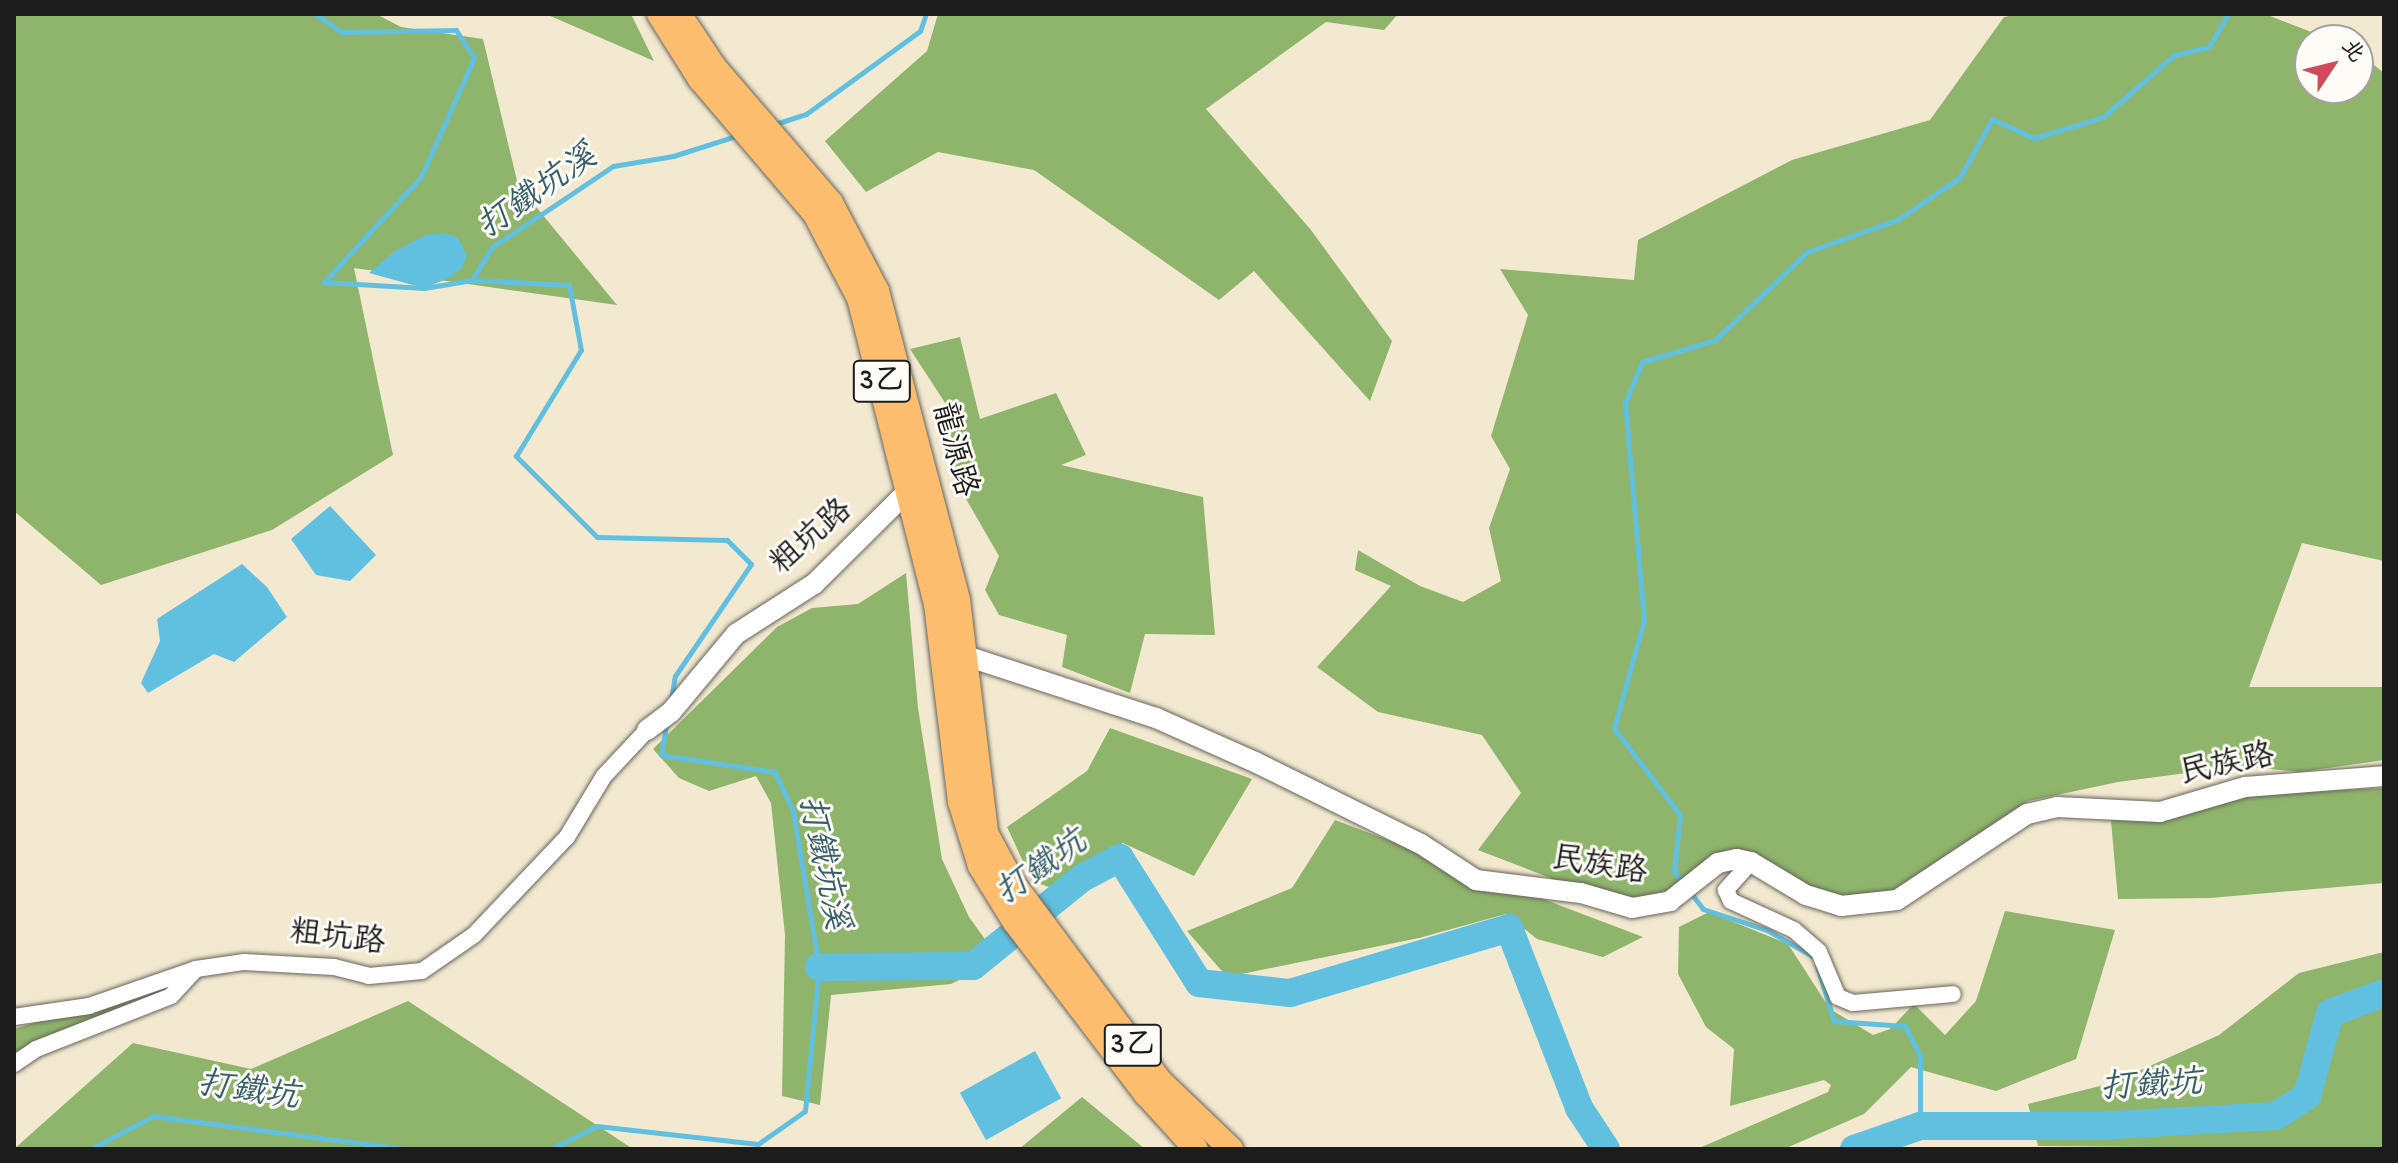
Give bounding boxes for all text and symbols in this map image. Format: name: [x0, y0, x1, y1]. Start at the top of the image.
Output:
north arrow: [2294, 24, 2374, 104]
text: 北: [2333, 33, 2371, 70]
water label: 打鐵坑溪: [471, 137, 605, 249]
road number: 3乙: [852, 355, 912, 407]
street label: 龍源路: [922, 399, 984, 501]
street label: 粗坑路: [763, 492, 861, 584]
street label: 民族路: [2176, 737, 2278, 795]
water label: 打鐵坑溪: [788, 792, 856, 934]
water label: 打鐵坑: [989, 823, 1095, 915]
street label: 民族路: [1549, 841, 1649, 893]
street label: 粗坑路: [287, 914, 387, 964]
road number: 3乙: [1103, 1019, 1163, 1071]
water label: 打鐵坑: [2099, 1064, 2203, 1110]
water label: 打鐵坑: [195, 1065, 301, 1119]

